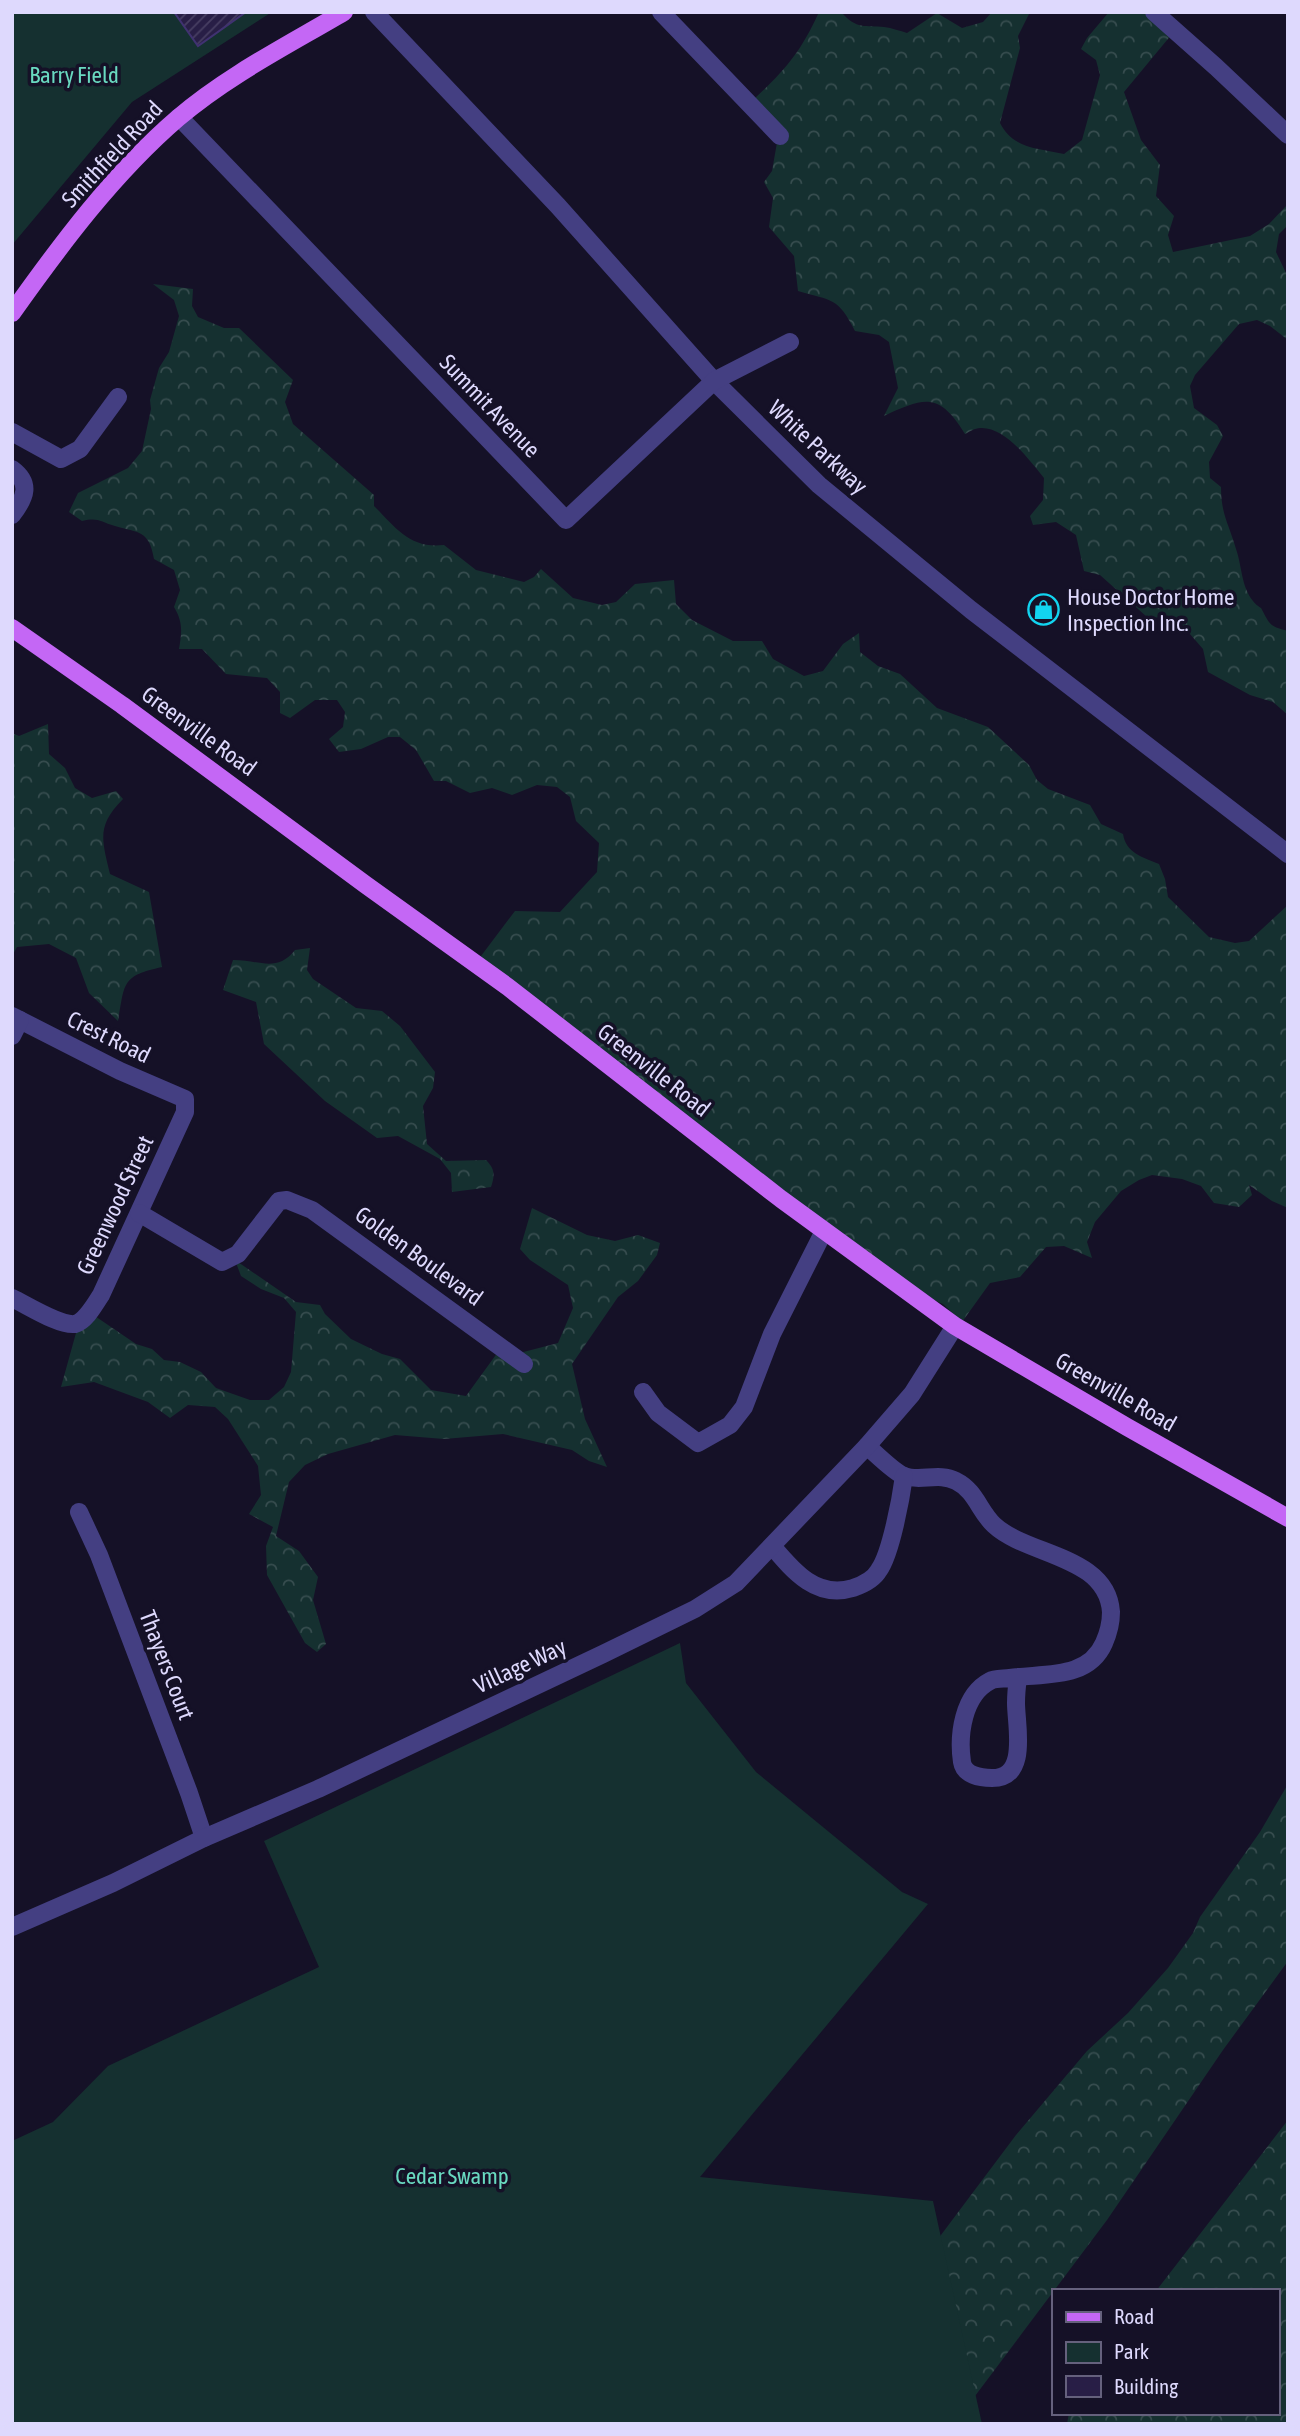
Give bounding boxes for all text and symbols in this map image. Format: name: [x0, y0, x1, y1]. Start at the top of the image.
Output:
park label: Barry Field: [29, 62, 119, 88]
street label: Smithfield Road: [56, 96, 168, 212]
street label: Summit Avenue: [435, 349, 545, 463]
street label: White Parkway: [763, 395, 873, 499]
place label: House Doctor Home Inspection Inc.: [1067, 584, 1235, 636]
shop icon: House Doctor Home Inspection Inc.: [1027, 593, 1061, 627]
street label: Greenville Road: [137, 681, 261, 781]
street label: Crest Road: [63, 1006, 155, 1068]
street label: Greenville Road: [593, 1018, 715, 1122]
street label: Greenwood Street: [71, 1131, 159, 1279]
street label: Golden Boulevard: [350, 1201, 488, 1311]
street label: Greenville Road: [1051, 1347, 1181, 1437]
street label: Thayers Court: [134, 1607, 200, 1723]
street label: Village Way: [470, 1633, 570, 1699]
park label: Cedar Swamp: [395, 2163, 509, 2189]
legend: [1052, 2289, 1279, 2415]
text: Road: [1114, 2304, 1154, 2328]
text: Park: [1114, 2339, 1149, 2363]
text: Building: [1114, 2374, 1178, 2398]

